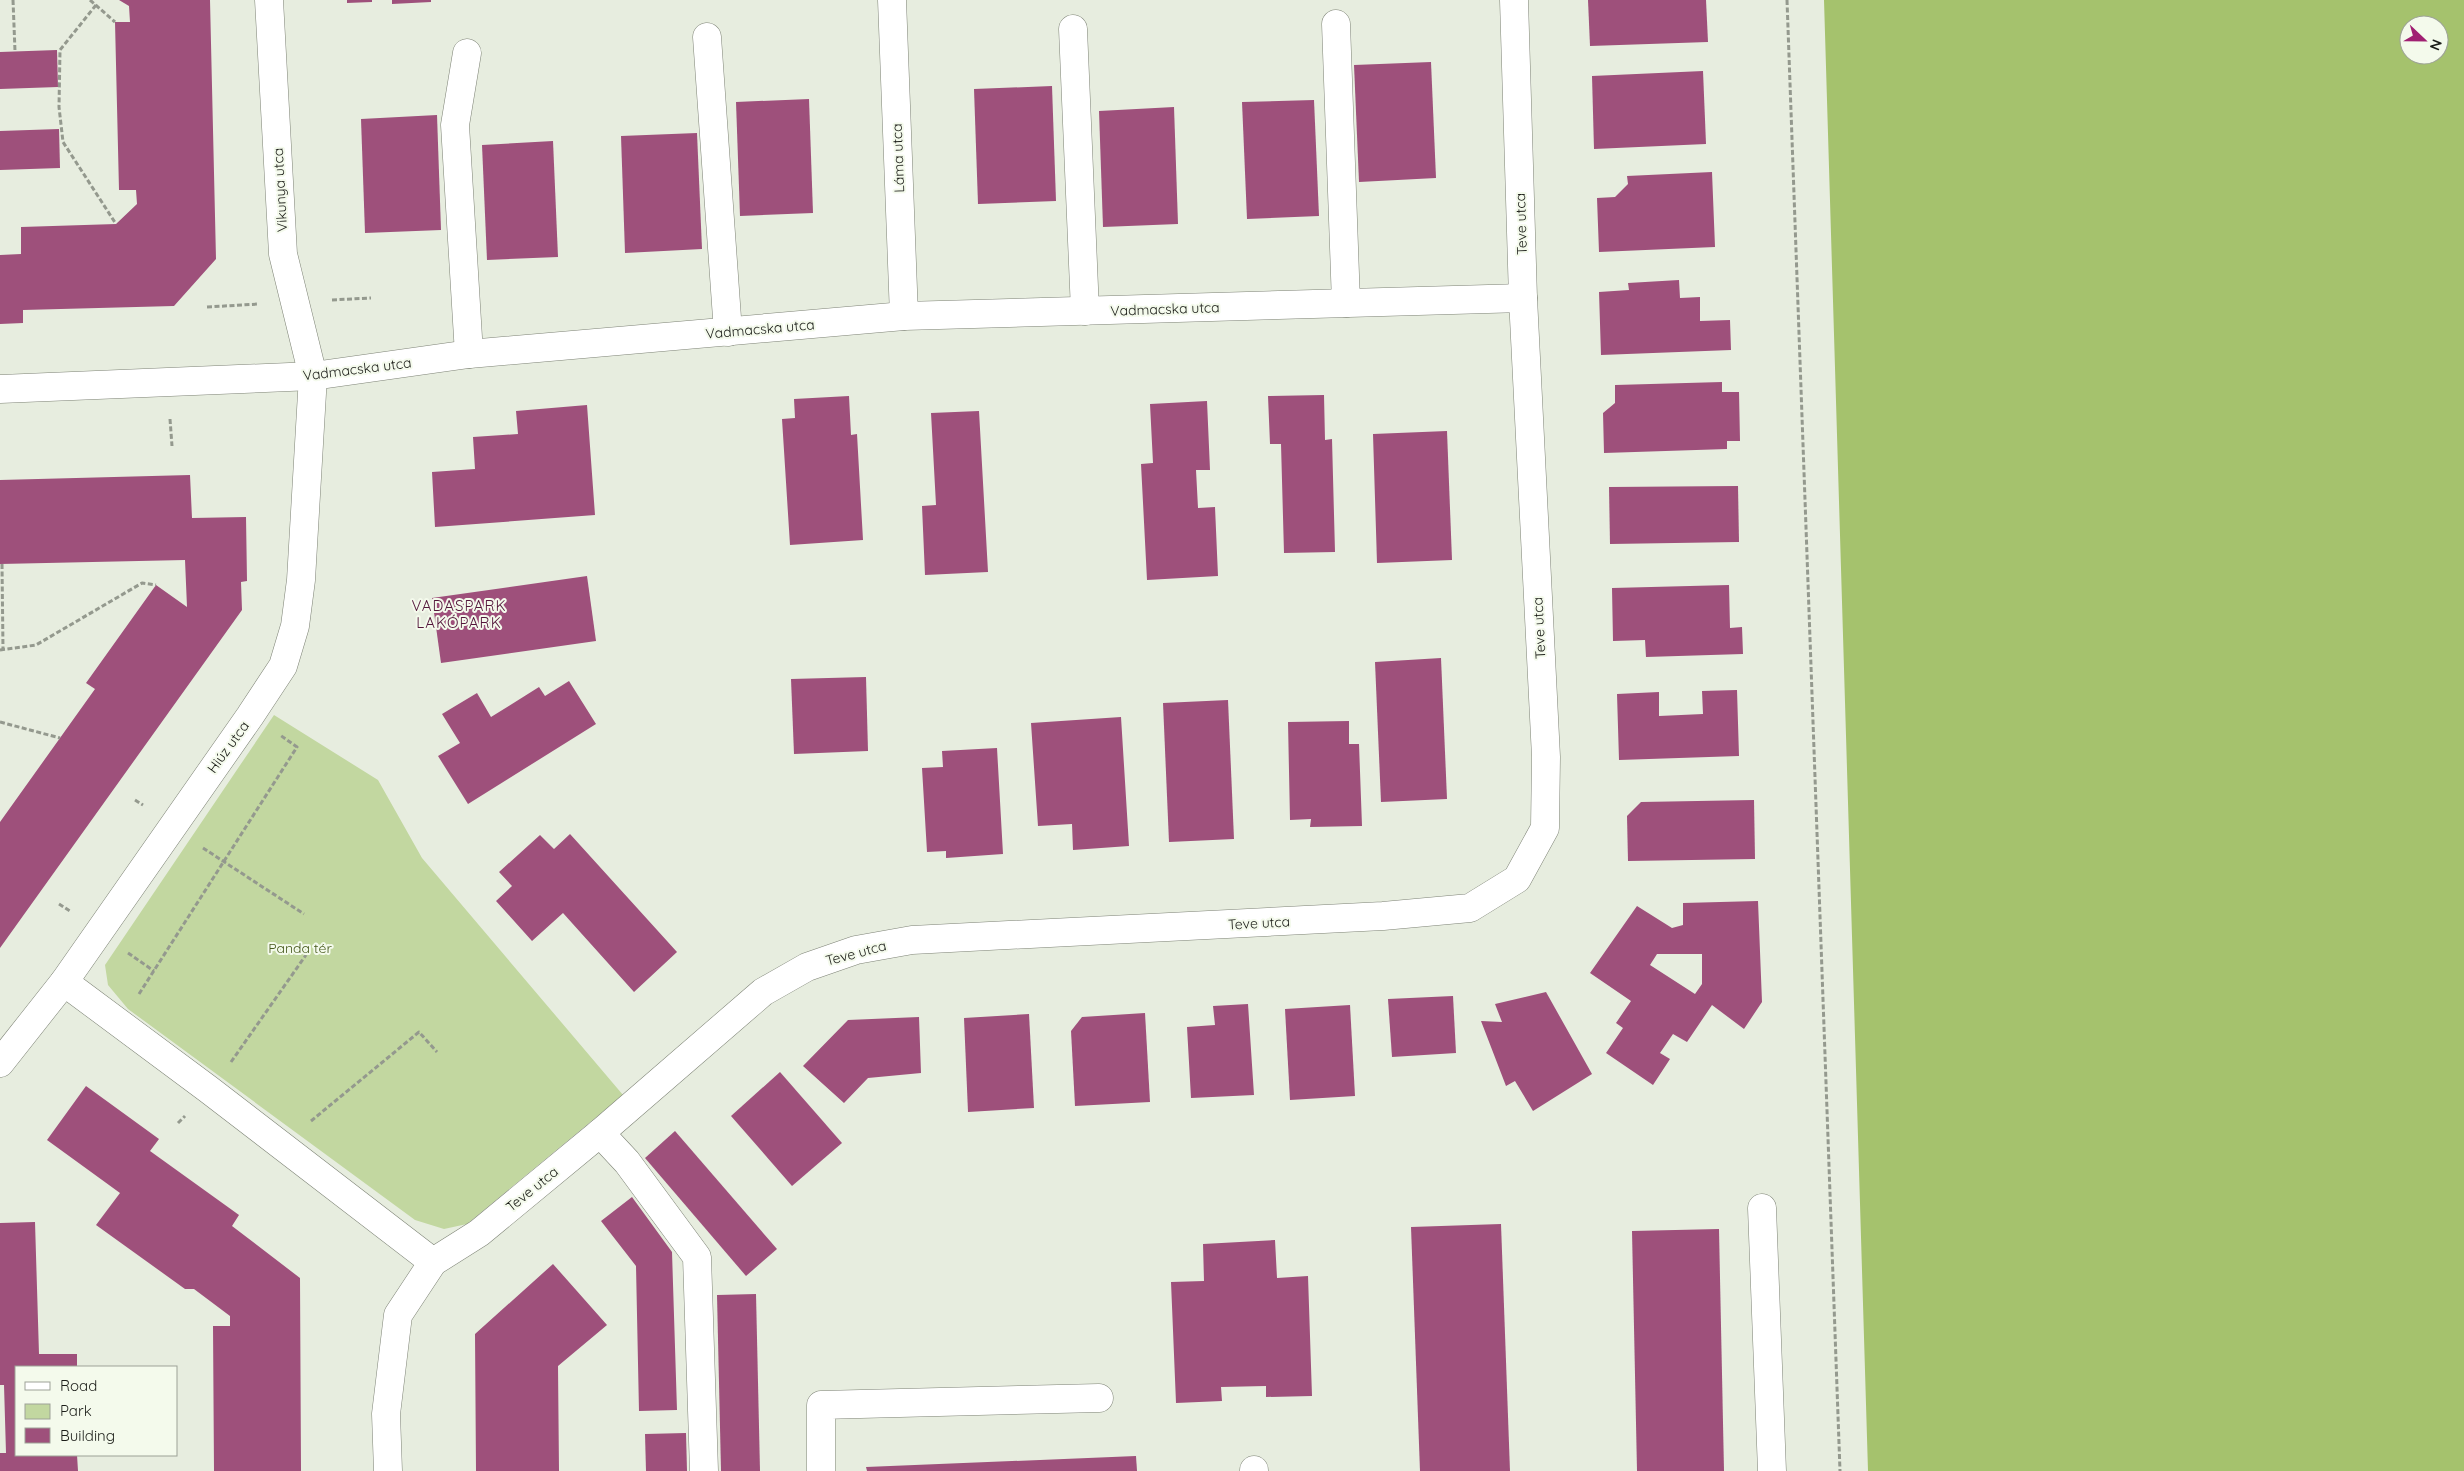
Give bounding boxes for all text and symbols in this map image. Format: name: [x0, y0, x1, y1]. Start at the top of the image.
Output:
north arrow: [2399, 15, 2449, 65]
text: N: [2426, 37, 2446, 53]
street label: Láma utca: [888, 123, 908, 193]
street label: Vikunya utca: [269, 147, 291, 233]
street label: Teve utca: [1511, 193, 1531, 255]
street label: Vadmacska utca: [1110, 298, 1220, 320]
street label: Vadmacska utca: [705, 315, 815, 343]
street label: Vadmacska utca: [302, 353, 412, 385]
district label: VADASPARK LAKÓPARK: [411, 596, 507, 632]
street label: Teve utca: [1528, 597, 1550, 659]
street label: Hiúz utca: [203, 717, 253, 777]
street label: Teve utca: [1228, 912, 1290, 934]
street label: Teve utca: [824, 936, 888, 970]
park label: Panda tér: [268, 939, 332, 957]
street label: Teve utca: [502, 1162, 562, 1216]
legend: [15, 1366, 178, 1456]
text: Road: [60, 1376, 97, 1395]
text: Park: [60, 1401, 92, 1420]
text: Building: [60, 1426, 115, 1445]

